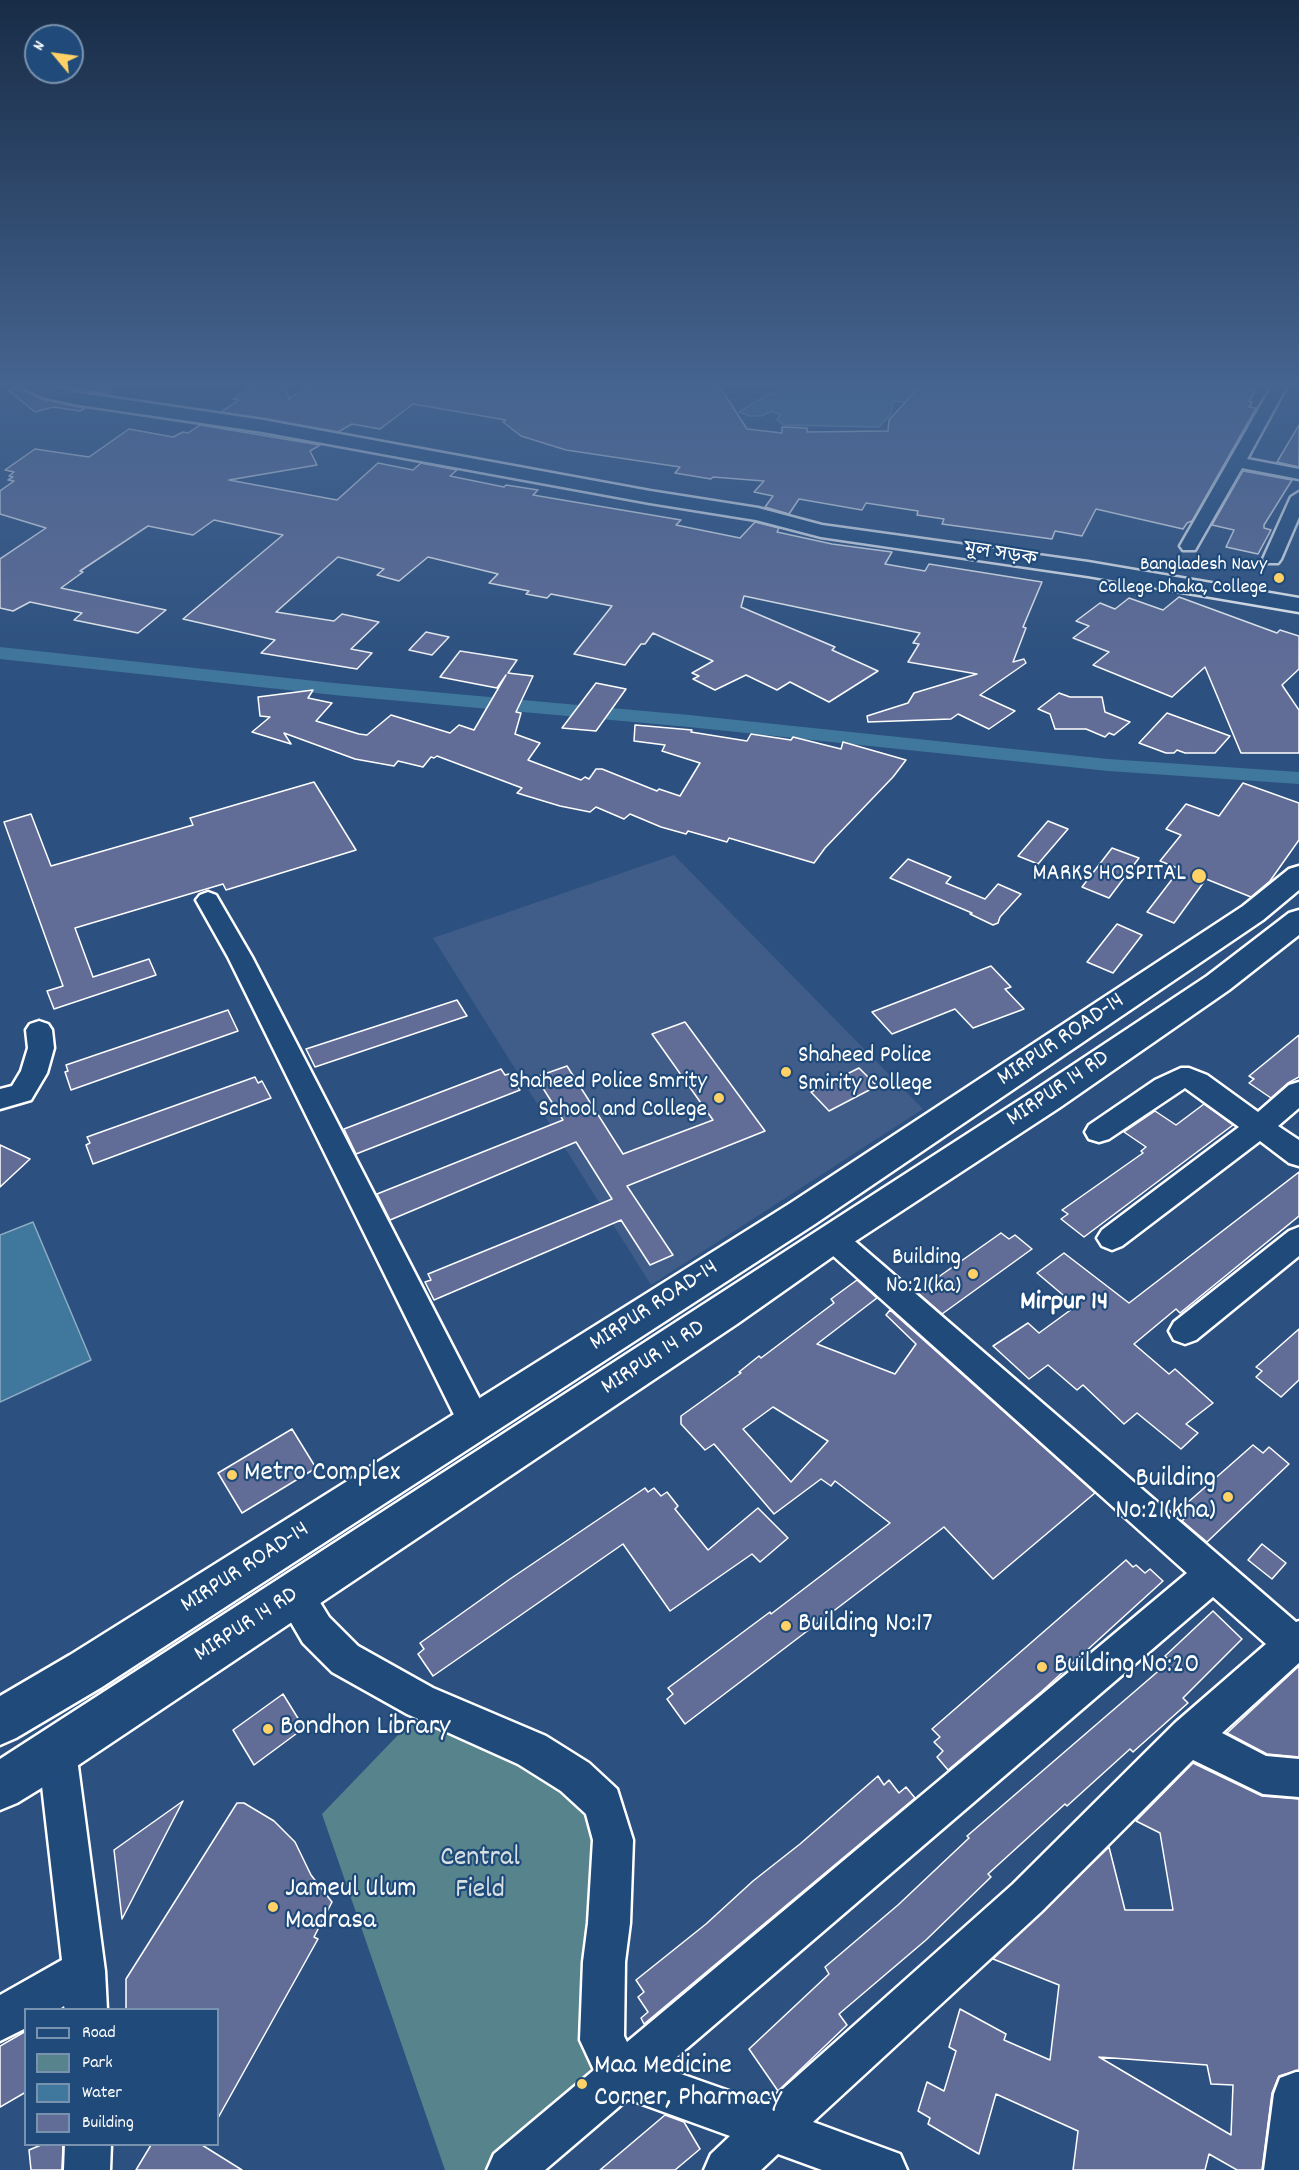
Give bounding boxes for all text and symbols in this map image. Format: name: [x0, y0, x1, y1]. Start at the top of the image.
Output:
north arrow: [24, 24, 84, 84]
text: N: [28, 37, 52, 55]
street label: মূল সড়ক: [961, 538, 1039, 574]
place label: Bangladesh Navy College Dhaka, College: [1098, 554, 1267, 601]
marker: Bangladesh Navy College Dhaka, College: [1272, 571, 1286, 585]
place label: MARKS HOSPITAL: [1032, 862, 1186, 890]
marker: MARKS HOSPITAL: [1190, 867, 1208, 885]
street label: MIRPUR ROAD-14: [993, 988, 1131, 1094]
place label: Shaheed Police Smirity College: [798, 1044, 932, 1100]
street label: MIRPUR 14 RD: [1002, 1045, 1116, 1135]
marker: Shaheed Police Smirity College: [779, 1065, 793, 1079]
place label: Shaheed Police Smrity School and College: [509, 1070, 707, 1126]
marker: Shaheed Police Smrity School and College: [712, 1091, 726, 1105]
place label: Building No:21(ka): [886, 1246, 961, 1302]
street label: MIRPUR ROAD-14: [585, 1255, 725, 1359]
marker: Building No:21(ka): [966, 1267, 980, 1281]
district label: Mirpur 14: [1020, 1288, 1108, 1320]
street label: MIRPUR 14 RD: [597, 1315, 711, 1403]
place label: Metro Complex: [244, 1458, 400, 1492]
place label: Building No:21(kha): [1115, 1464, 1216, 1530]
marker: Metro Complex: [225, 1468, 239, 1482]
marker: Building No:21(kha): [1221, 1490, 1235, 1504]
street label: MIRPUR ROAD-14: [176, 1517, 316, 1621]
street label: MIRPUR 14 RD: [190, 1582, 304, 1670]
place label: Building No:17: [798, 1609, 933, 1643]
marker: Building No:17: [779, 1619, 793, 1633]
place label: Building No:20: [1054, 1650, 1199, 1684]
marker: Building No:20: [1035, 1660, 1049, 1674]
place label: Bondhon Library: [280, 1712, 450, 1746]
marker: Bondhon Library: [261, 1722, 275, 1736]
park label: Central Field: [440, 1843, 520, 1909]
place label: Jameul Ulum Madrasa: [285, 1874, 416, 1940]
marker: Jameul Ulum Madrasa: [266, 1900, 280, 1914]
legend: [24, 2008, 219, 2146]
text: Road: [82, 2021, 116, 2046]
text: Park: [82, 2051, 113, 2076]
place label: Maa Medicine Corner, Pharmacy: [594, 2051, 782, 2117]
marker: Maa Medicine Corner, Pharmacy: [575, 2077, 589, 2091]
text: Water: [82, 2081, 122, 2106]
text: Building: [82, 2111, 134, 2136]

